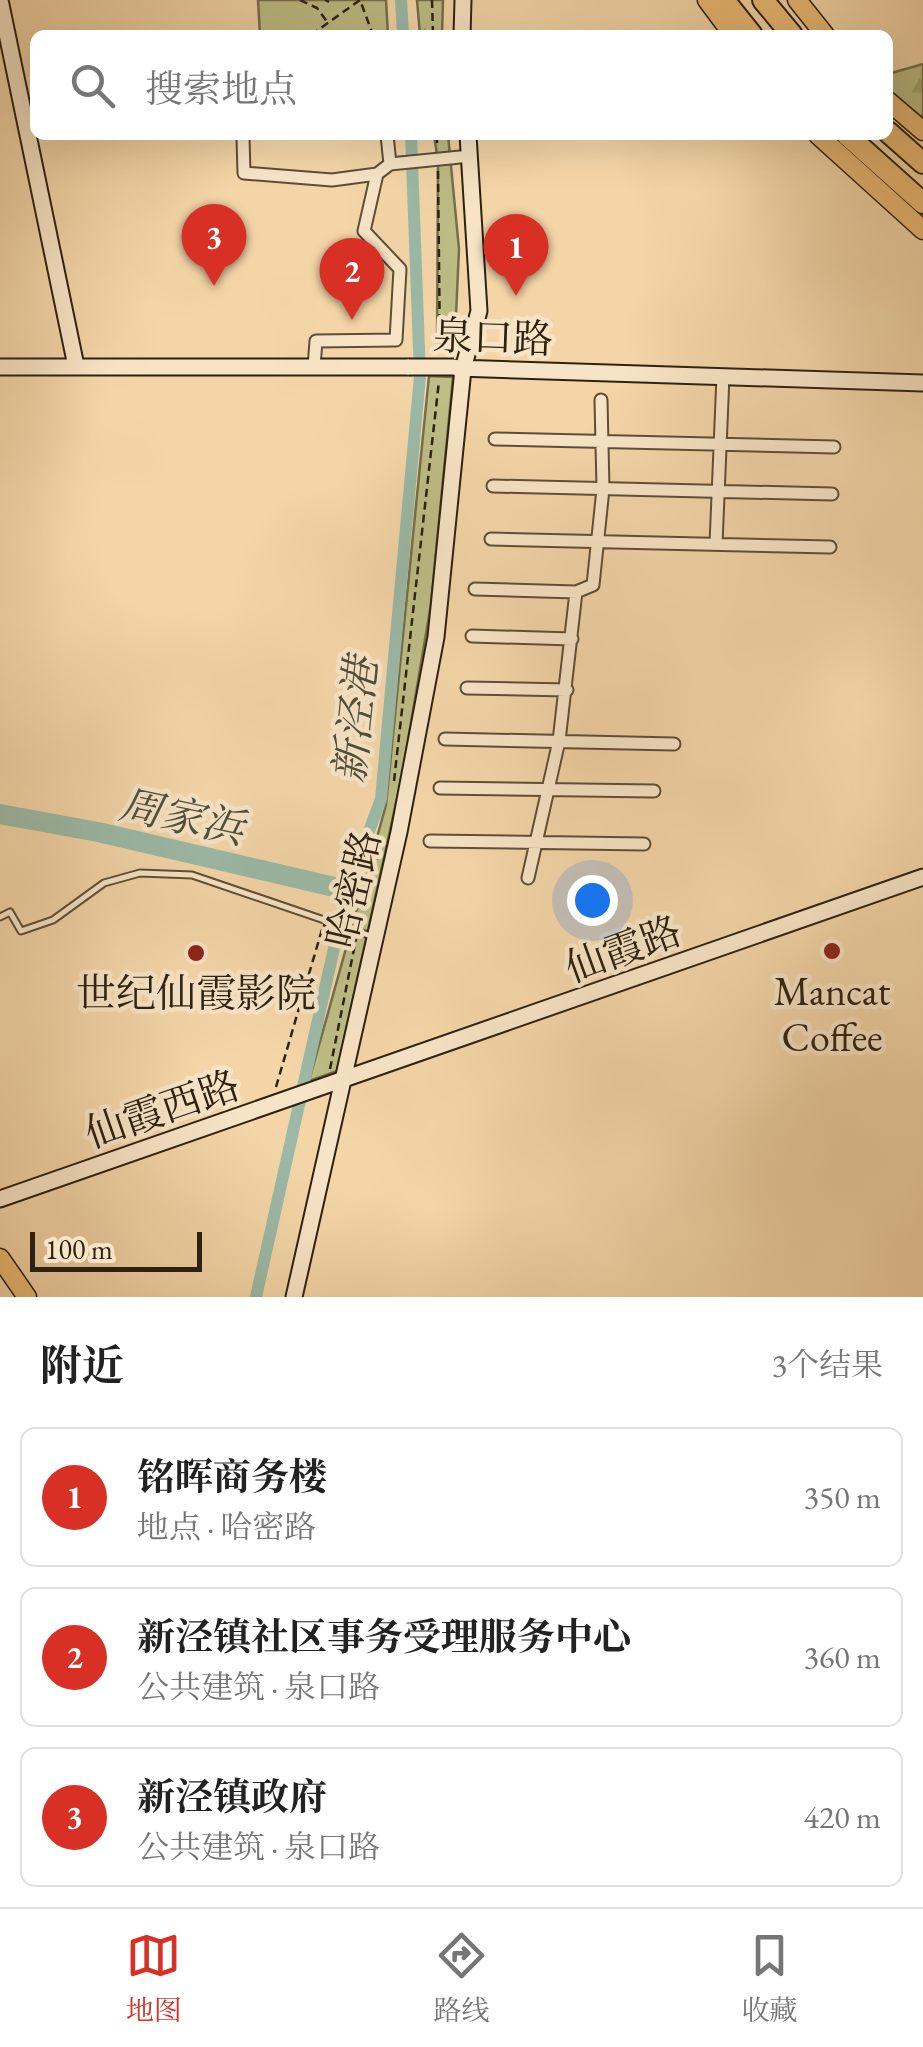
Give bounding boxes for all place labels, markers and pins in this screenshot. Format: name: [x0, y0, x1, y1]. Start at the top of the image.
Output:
pin: 3: [182, 204, 246, 286]
pin: 1: [484, 214, 548, 296]
pin: 2: [320, 238, 384, 320]
marker: Mancat Coffee: [821, 940, 843, 962]
marker: 世纪仙霞影院: [185, 942, 207, 964]
place label: Mancat Coffee: [774, 965, 891, 1063]
place label: 世纪仙霞影院: [76, 967, 316, 1019]

